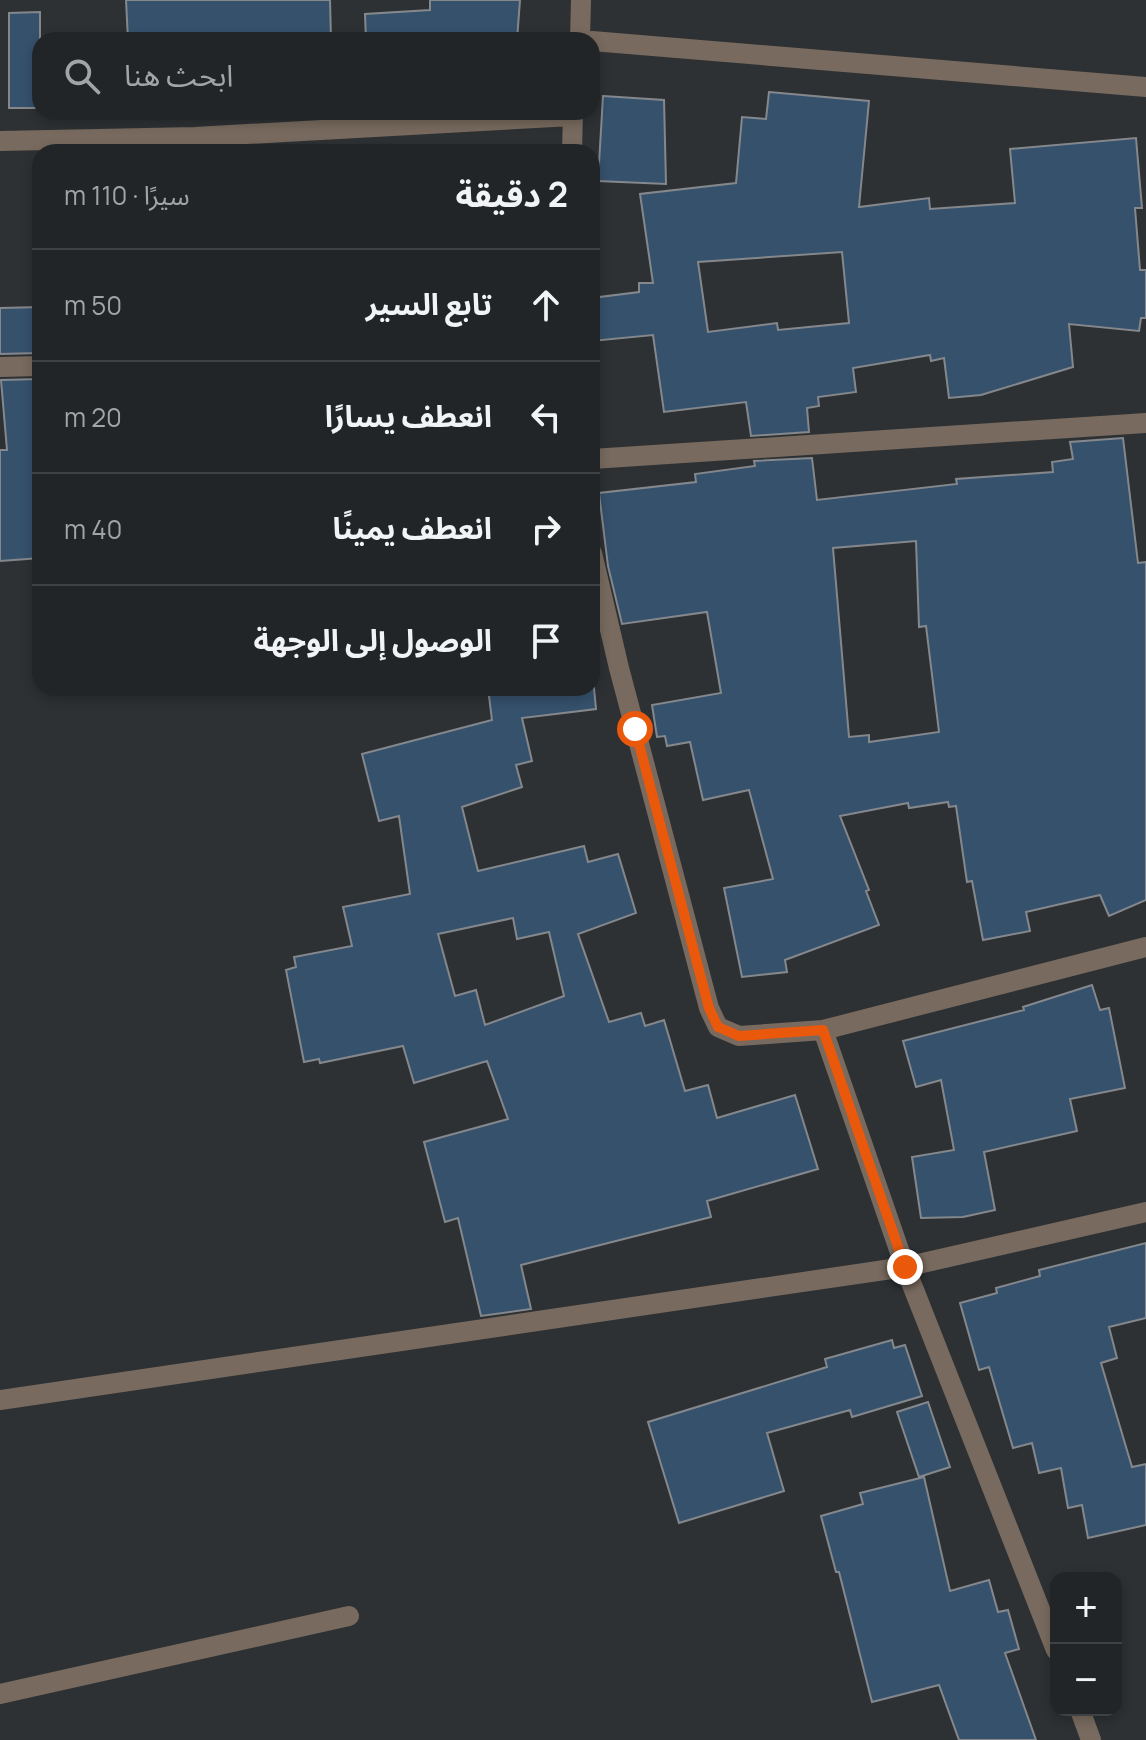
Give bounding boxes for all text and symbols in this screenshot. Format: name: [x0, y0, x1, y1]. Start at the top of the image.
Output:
search box: [32, 32, 600, 120]
icon: search: [60, 54, 104, 98]
text: ابحث هنا: [124, 54, 233, 95]
text: 2 دقيقة: [455, 171, 568, 217]
text: سيرًا · 110 m: [64, 177, 190, 213]
text: تابع السير: [366, 283, 492, 324]
icon: ahead: [524, 283, 568, 327]
text: 50 m: [64, 287, 122, 323]
text: انعطف يسارًا: [325, 395, 492, 436]
icon: left: [524, 395, 568, 439]
text: 20 m: [64, 399, 122, 435]
text: انعطف يمينًا: [333, 507, 492, 548]
icon: right: [524, 507, 568, 551]
text: 40 m: [64, 511, 122, 547]
text: الوصول إلى الوجهة: [253, 619, 492, 660]
icon: arrive: [524, 619, 568, 663]
route start: [617, 711, 653, 747]
route end: [887, 1249, 923, 1285]
map controls: [1050, 1572, 1122, 1716]
button: +: [1050, 1572, 1122, 1644]
button: −: [1050, 1644, 1122, 1716]

